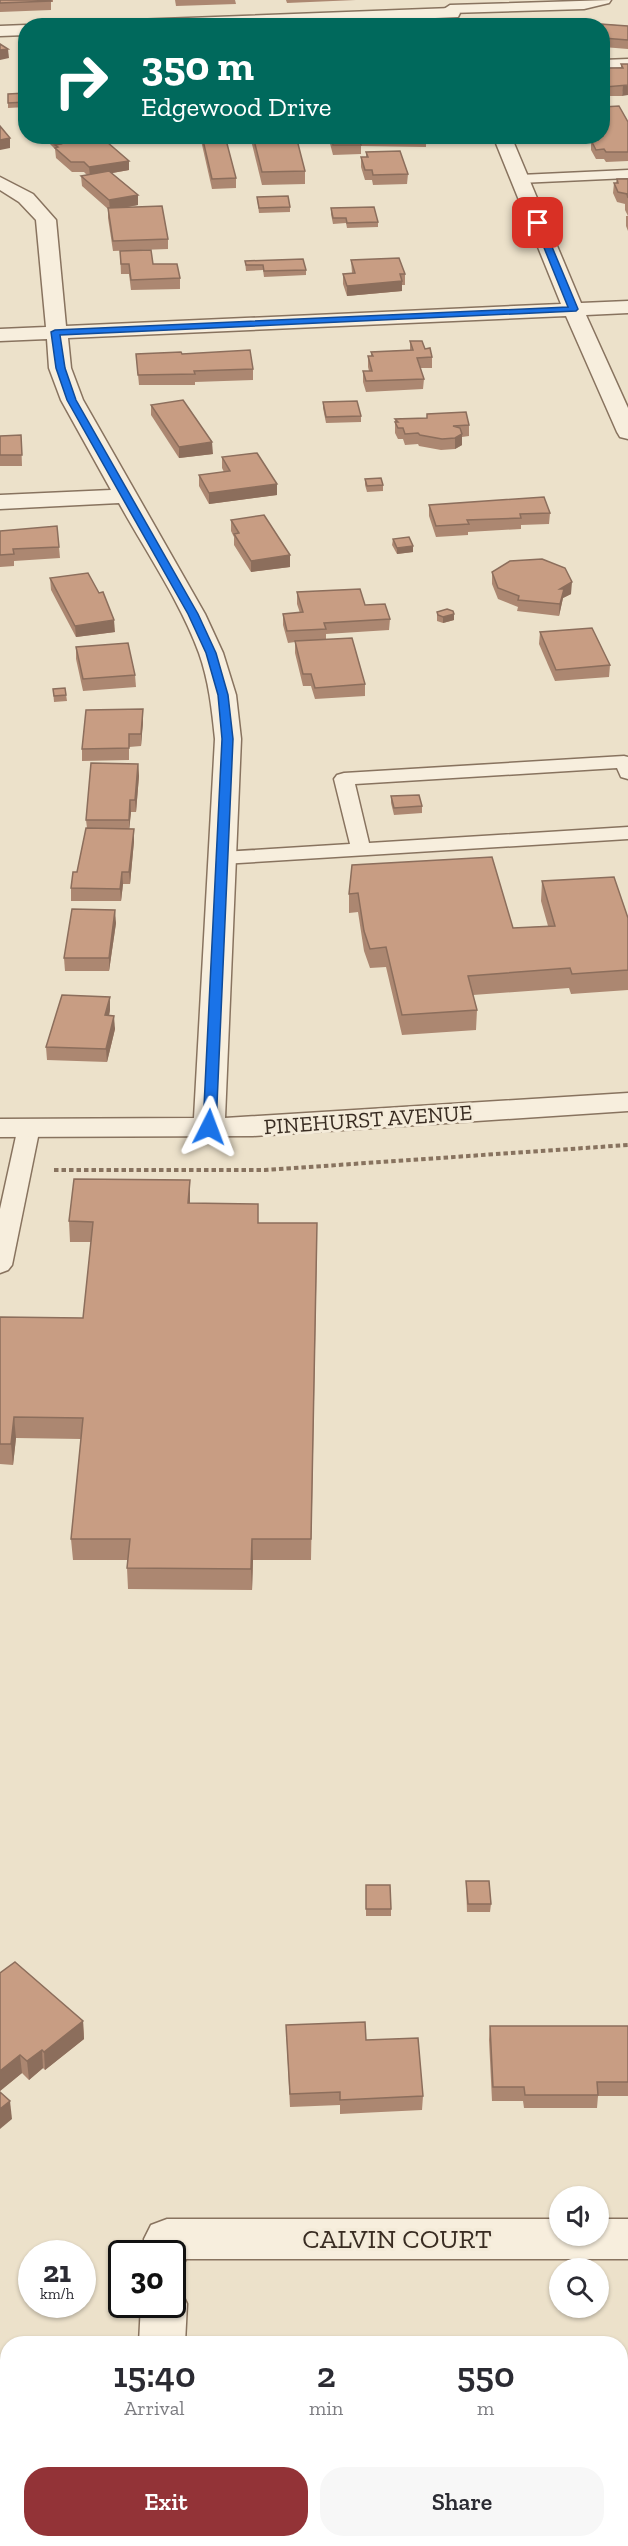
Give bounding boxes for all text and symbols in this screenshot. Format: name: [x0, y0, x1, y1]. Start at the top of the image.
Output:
text: 350 m: [141, 40, 254, 91]
icon: right: [42, 42, 120, 120]
text: Edgewood Drive: [141, 91, 332, 123]
pin: [512, 197, 563, 248]
icon: arrive: [521, 206, 554, 239]
position arrow: [177, 1095, 241, 1159]
street label: PINEHURST AVENUE: [263, 1099, 473, 1140]
map controls: [549, 2186, 609, 2318]
button: sound: [549, 2186, 609, 2246]
street label: CALVIN COURT: [302, 2223, 492, 2255]
speed limit sign: 30: [108, 2240, 186, 2318]
text: 21: [43, 2254, 71, 2290]
button: search: [549, 2258, 609, 2318]
text: km/h: [40, 2285, 74, 2303]
text: 15:40: [113, 2353, 196, 2396]
text: 2: [317, 2353, 336, 2396]
text: 550: [457, 2353, 515, 2396]
text: Arrival: [124, 2396, 185, 2420]
text: min: [309, 2396, 343, 2420]
text: m: [477, 2396, 494, 2420]
button: Exit: [24, 2467, 308, 2536]
button: Share: [320, 2467, 604, 2536]

